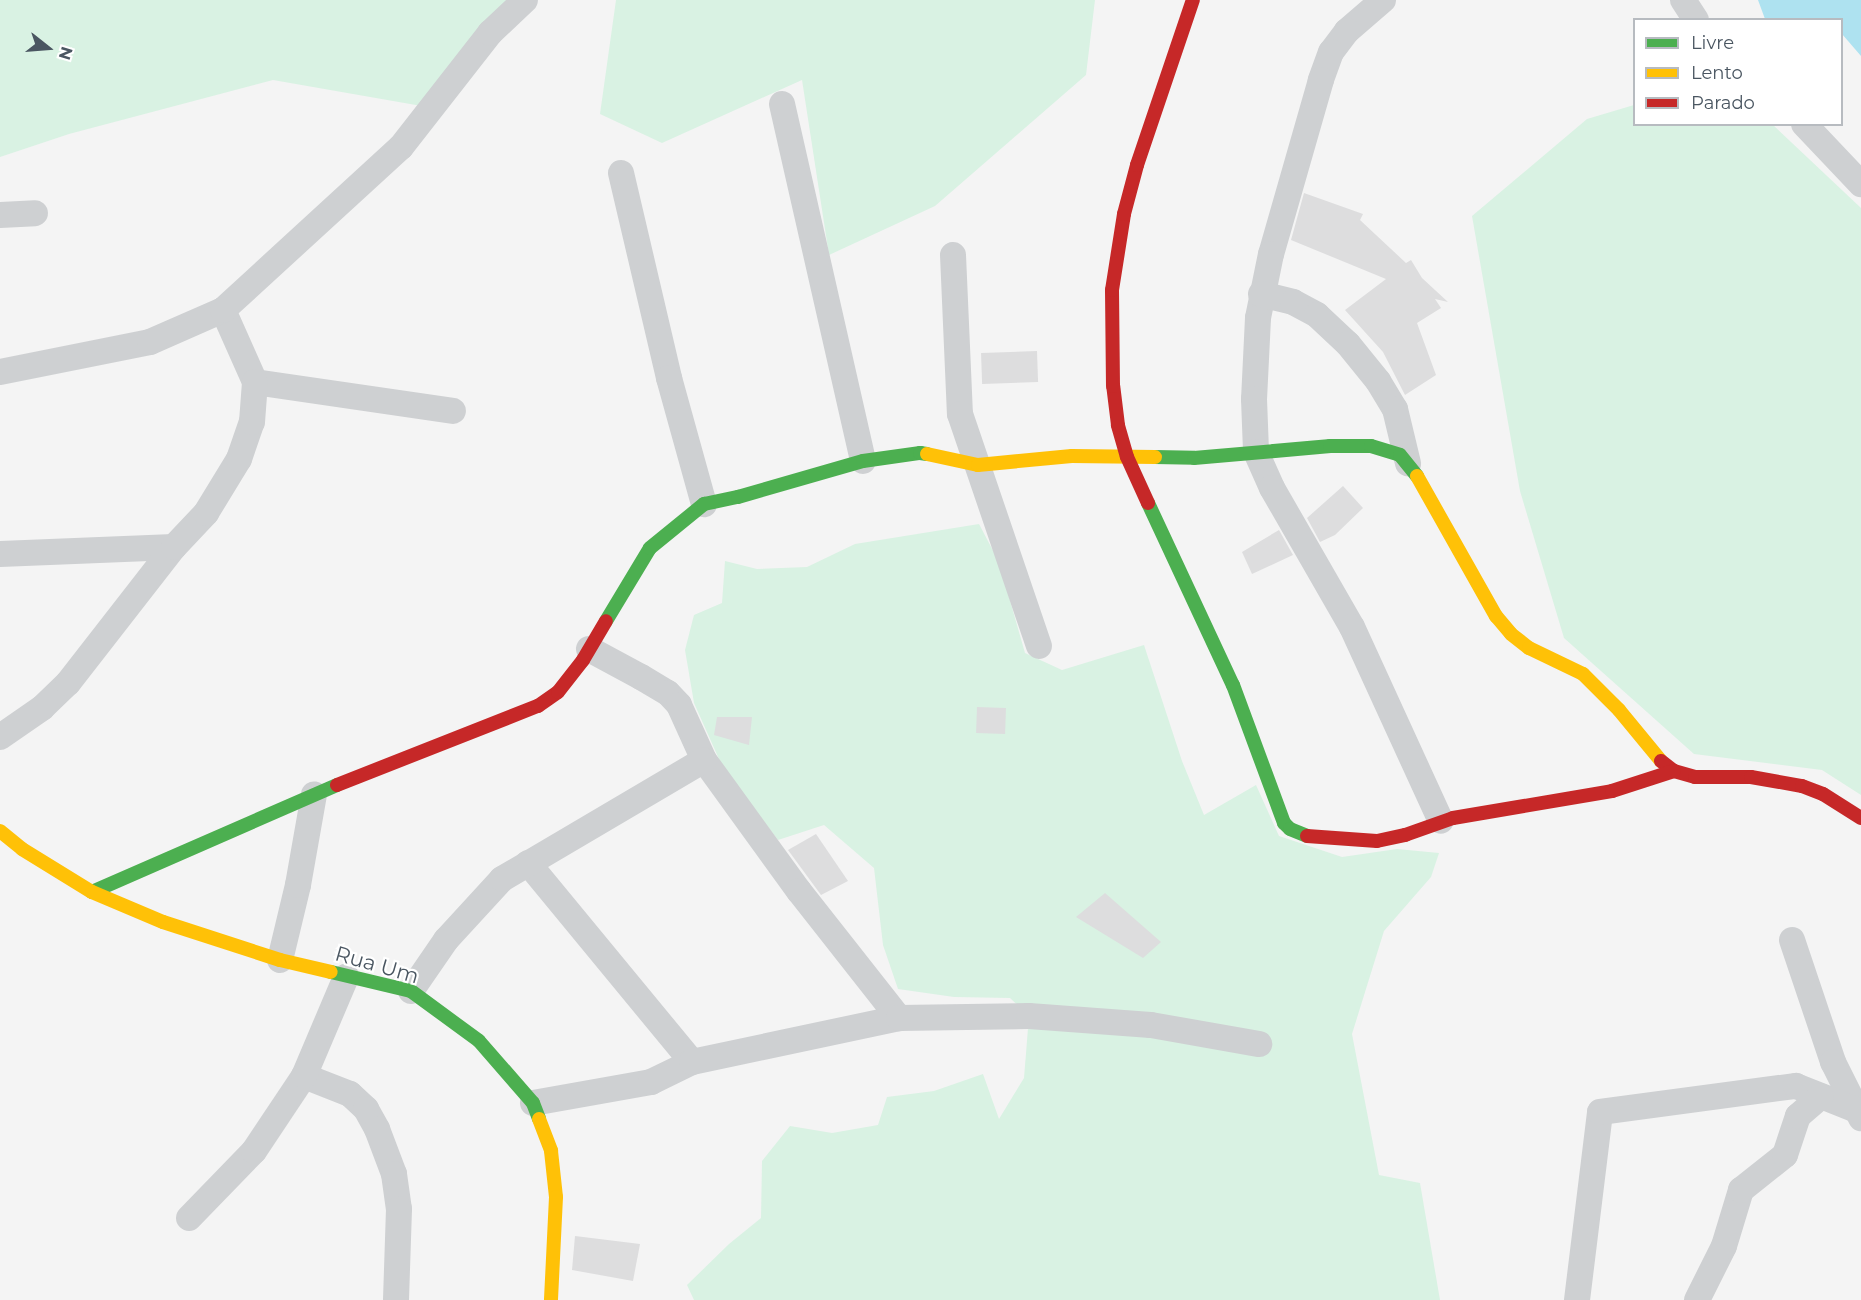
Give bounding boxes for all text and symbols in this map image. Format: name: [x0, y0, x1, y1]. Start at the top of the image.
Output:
north arrow: [18, 18, 78, 78]
legend: [1633, 18, 1843, 126]
text: Livre: [1691, 32, 1734, 54]
text: N: [55, 44, 77, 62]
text: Lento: [1691, 62, 1743, 84]
text: Parado: [1691, 92, 1755, 114]
street label: Rua Um: [332, 941, 422, 989]

